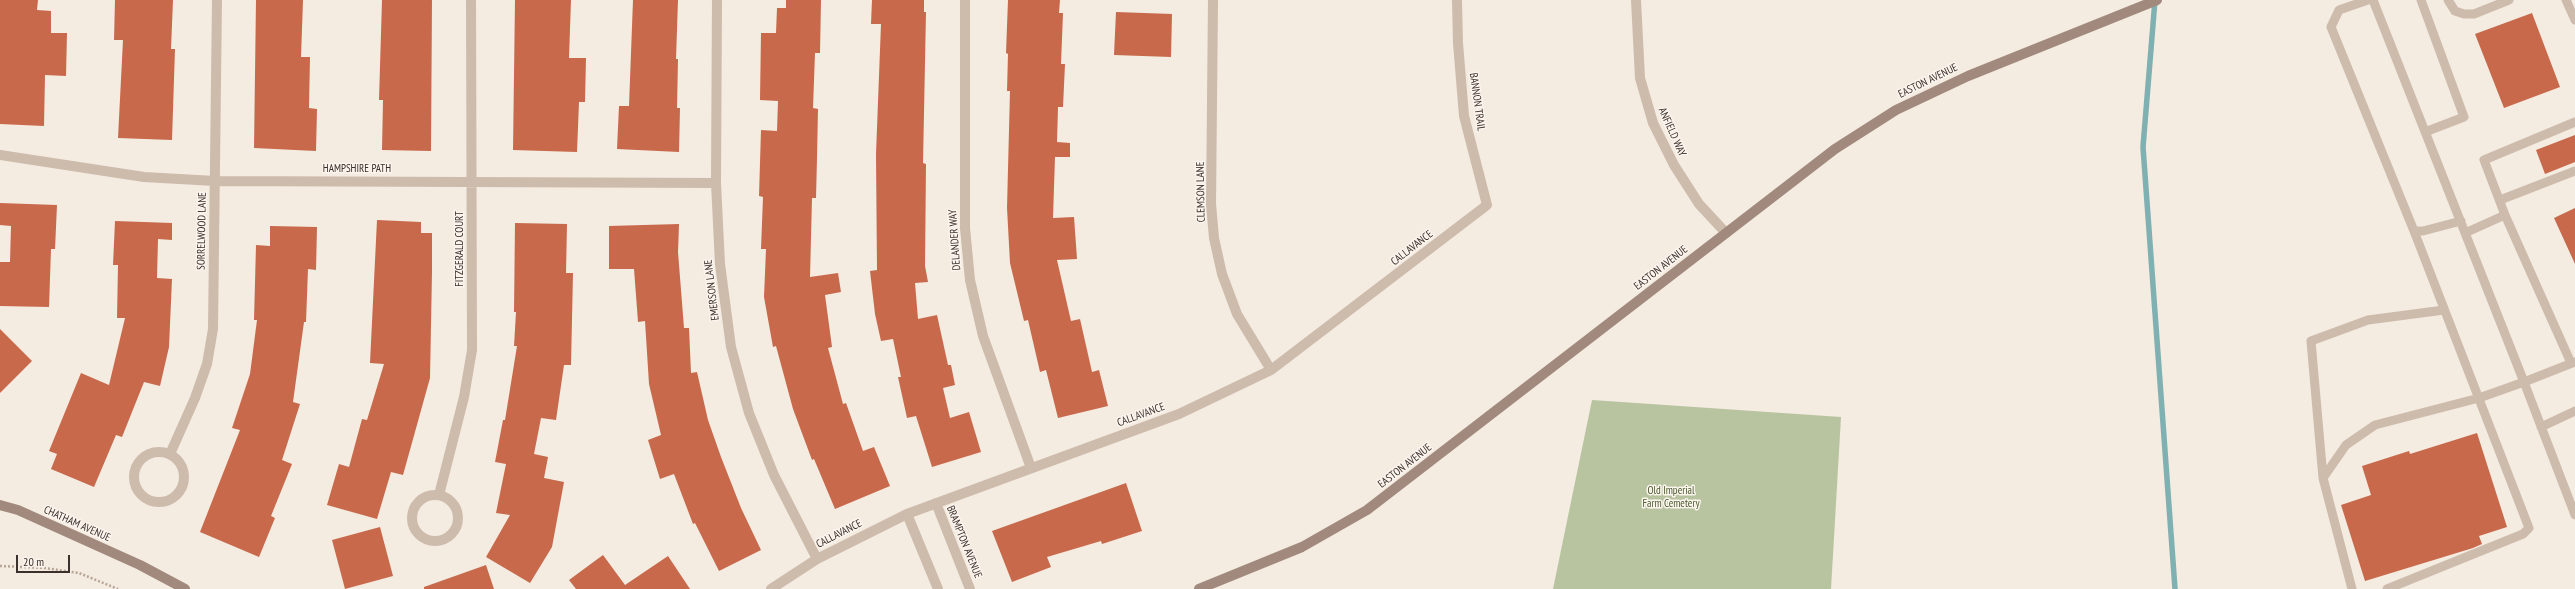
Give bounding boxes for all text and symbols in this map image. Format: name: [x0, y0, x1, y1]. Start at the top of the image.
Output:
street label: EASTON AVENUE: [1896, 61, 1960, 101]
street label: BANNON TRAIL: [1466, 72, 1488, 132]
street label: ANFIELD WAY: [1655, 105, 1689, 159]
street label: CLEMSON LANE: [1194, 161, 1208, 223]
street label: HAMPSHIRE PATH: [323, 162, 391, 176]
street label: SORRELWOOD LANE: [195, 192, 209, 270]
street label: DELANDER WAY: [946, 209, 964, 271]
street label: FITZGERALD COURT: [453, 211, 467, 287]
street label: CALLAVANCE: [1388, 228, 1436, 268]
street label: EASTON AVENUE: [1632, 243, 1690, 293]
street label: EMERSON LANE: [702, 259, 722, 321]
street label: CALLAVANCE: [1115, 400, 1167, 430]
street label: EASTON AVENUE: [1376, 441, 1434, 491]
park label: Old Imperial Farm Cemetery: [1642, 484, 1700, 510]
street label: CHATHAM AVENUE: [42, 503, 112, 545]
street label: BRAMPTON AVENUE: [943, 504, 985, 580]
street label: CALLAVANCE: [814, 517, 864, 551]
scale bar: [18, 547, 72, 573]
text: 20 m: [23, 554, 44, 569]

